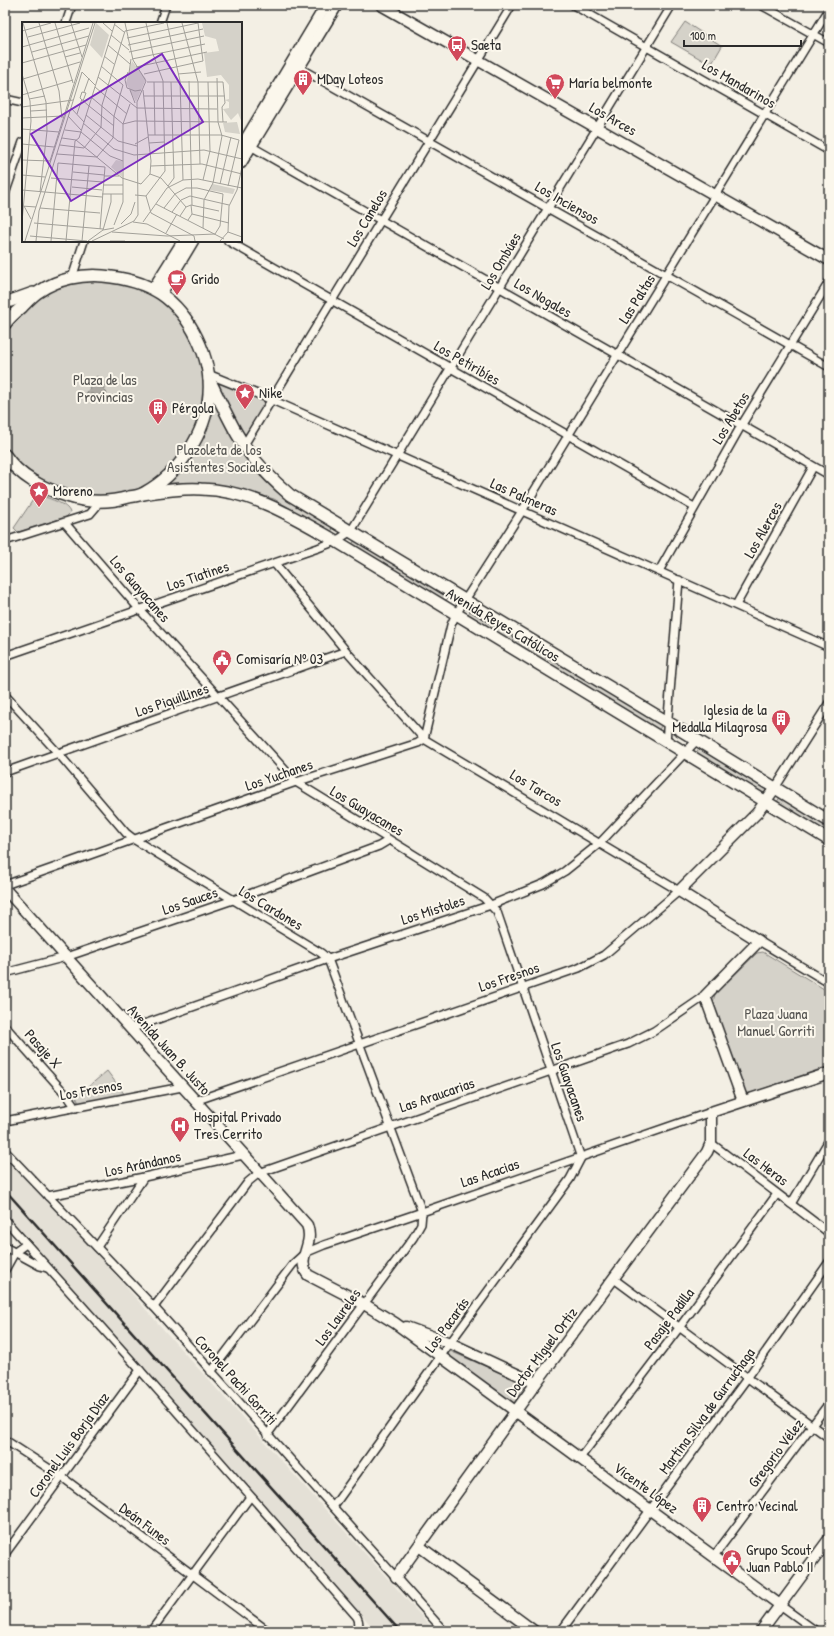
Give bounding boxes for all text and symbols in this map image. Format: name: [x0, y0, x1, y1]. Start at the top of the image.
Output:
inset map: [22, 22, 242, 242]
scale bar: [684, 22, 801, 48]
text: 100 m: [690, 27, 716, 44]
bus stop icon: Saeta: [446, 34, 468, 62]
place label: Saeta: [471, 34, 501, 55]
street label: Los Mandarinos: [699, 54, 780, 113]
building icon: MDay Loteos: [292, 68, 314, 96]
place label: MDay Loteos: [317, 68, 384, 89]
supermarket icon: María belmonte: [544, 72, 566, 100]
place label: María belmonte: [569, 72, 653, 93]
street label: Los Arces: [586, 97, 641, 141]
street label: Los Inciensos: [531, 176, 603, 229]
street label: Los Canelos: [341, 185, 392, 250]
street label: Los Ombúes: [475, 228, 526, 293]
cafe icon: Grido: [166, 268, 188, 296]
place label: Grido: [191, 268, 219, 289]
street label: Las Paltas: [613, 270, 660, 327]
street label: Los Nogales: [511, 273, 576, 323]
street label: Los Petiribíes: [430, 335, 504, 390]
park label: Plaza de las Provincias: [73, 369, 137, 407]
place icon: Nike: [234, 382, 256, 410]
place label: Nike: [259, 382, 283, 403]
street label: Los Abetos: [707, 388, 754, 448]
building icon: Pérgola: [147, 397, 169, 425]
place label: Pérgola: [172, 397, 214, 418]
park label: Plazoleta de los Asistentes Sociales: [167, 439, 271, 477]
street label: Las Palmeras: [487, 472, 561, 521]
place icon: Moreno: [28, 480, 50, 508]
place label: Moreno: [53, 480, 93, 501]
street label: Los Alerces: [738, 498, 787, 562]
street label: Los Guayacanes: [105, 551, 175, 627]
street label: Los Tiatines: [164, 555, 232, 596]
street label: Avenida Reyes Católicos: [442, 582, 564, 667]
public building icon: Comisaría Nº 03: [211, 648, 233, 676]
place label: Comisaría Nº 03: [236, 648, 324, 669]
street label: Los Piquillines: [132, 677, 211, 722]
place label: Iglesia de la Medalla Milagrosa: [672, 699, 767, 737]
building icon: Iglesia de la Medalla Milagrosa: [770, 708, 792, 736]
street label: Los Yuchanes: [242, 753, 316, 796]
street label: Los Tarcos: [506, 764, 566, 811]
street label: Los Guayacanes: [327, 780, 408, 841]
street label: Los Cardones: [235, 880, 307, 935]
street label: Los Sauces: [159, 881, 220, 920]
street label: Los Mistoles: [398, 889, 468, 930]
street label: Los Fresnos: [476, 956, 542, 997]
street label: Avenida Juan B. Justo: [123, 1000, 216, 1099]
park label: Plaza Juana Manuel Gorriti: [737, 1003, 815, 1041]
street label: Pasaje X: [20, 1024, 67, 1073]
street label: Los Guayacanes: [546, 1039, 593, 1124]
street label: Las Araucarias: [396, 1072, 477, 1117]
street label: Los Fresnos: [58, 1074, 124, 1105]
place label: Hospital Privado Tres Cerrito: [194, 1106, 281, 1144]
hospital icon: Hospital Privado Tres Cerrito: [169, 1115, 191, 1143]
street label: Las Heras: [740, 1143, 793, 1190]
street label: Los Arándanos: [103, 1145, 183, 1182]
street label: Las Acacias: [458, 1153, 522, 1192]
street label: Pasaje Padilla: [638, 1283, 699, 1354]
street label: Los Laureles: [310, 1284, 366, 1349]
street label: Los Pacarás: [420, 1293, 474, 1356]
street label: Doctor Miguel Ortiz: [501, 1302, 582, 1401]
street label: Coronel Pachi Gorriti: [190, 1330, 283, 1429]
street label: Martina Silva de Gurruchaga: [654, 1343, 760, 1478]
street label: Coronel Luis Borja Díaz: [23, 1387, 114, 1502]
street label: Gregorio Vélez: [743, 1414, 809, 1491]
street label: Vicente López: [610, 1457, 683, 1519]
building icon: Centro Vecinal: [691, 1495, 713, 1523]
place label: Centro Vecinal: [716, 1495, 798, 1516]
street label: Deán Funes: [115, 1497, 175, 1550]
place label: Grupo Scout Juan Pablo II: [746, 1539, 813, 1577]
public building icon: Grupo Scout Juan Pablo II: [721, 1548, 743, 1576]

